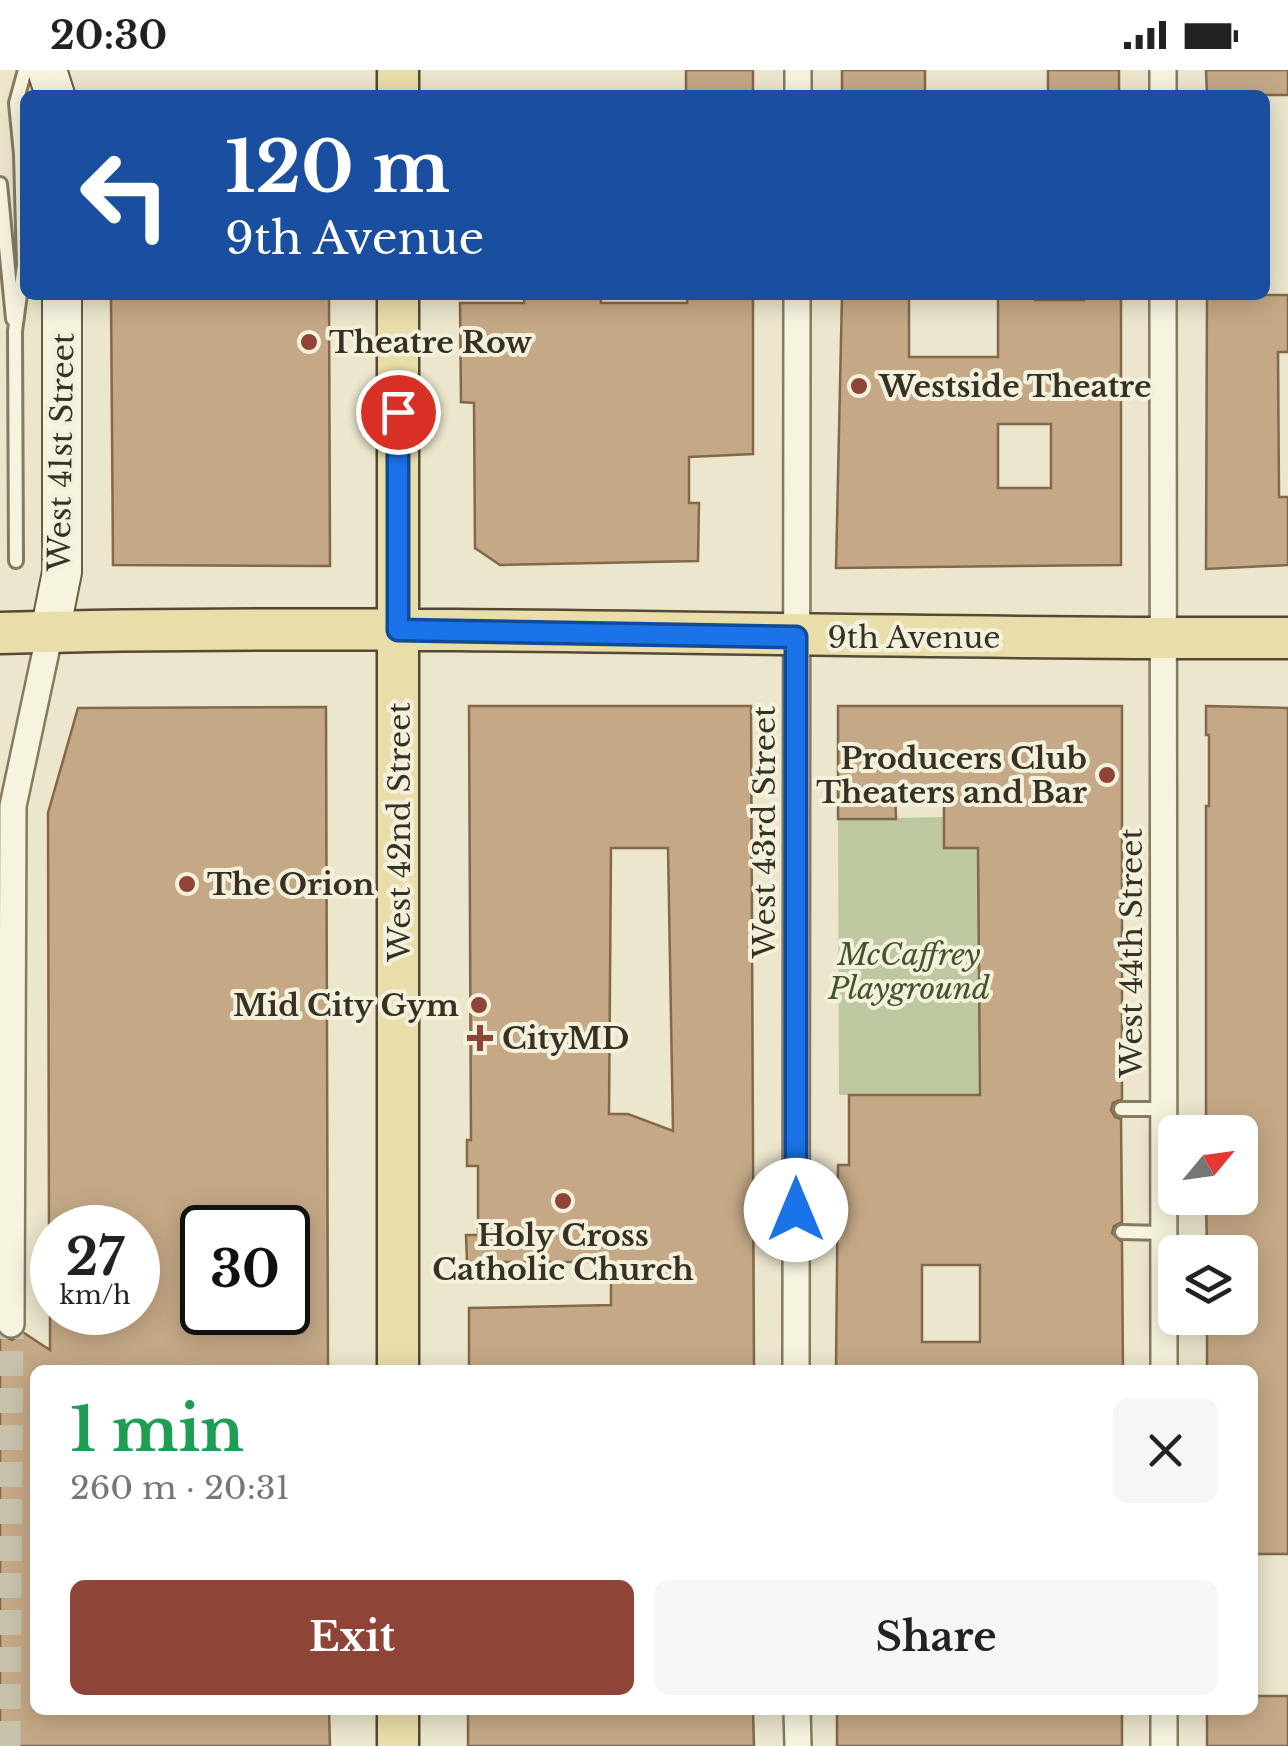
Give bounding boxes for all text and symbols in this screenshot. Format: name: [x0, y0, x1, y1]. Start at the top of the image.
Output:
text: 20:30: [50, 12, 167, 59]
text: 120 m: [225, 124, 450, 211]
icon: left: [60, 130, 190, 260]
text: 9th Avenue: [225, 210, 484, 266]
place label: Theatre Row: [329, 324, 532, 361]
marker: Theatre Row: [298, 331, 320, 353]
street label: West 41st Street: [40, 332, 82, 573]
place label: Westside Theatre: [878, 368, 1152, 405]
pin: [356, 370, 441, 455]
marker: Westside Theatre: [848, 375, 870, 397]
icon: arrive: [371, 385, 426, 440]
street label: 9th Avenue: [828, 619, 1000, 656]
street label: West 42nd Street: [381, 702, 418, 963]
street label: West 43rd Street: [746, 705, 783, 959]
place label: Producers Club Theaters and Bar: [816, 740, 1087, 811]
marker: Producers Club Theaters and Bar: [1096, 764, 1118, 786]
street label: West 44th Street: [1113, 828, 1150, 1079]
place label: The Orion: [207, 866, 375, 903]
marker: The Orion: [176, 873, 198, 895]
park label: McCaffrey Playground: [827, 936, 990, 1007]
place label: Mid City Gym: [233, 987, 459, 1024]
marker: Mid City Gym: [468, 994, 490, 1016]
place label: CityMD: [502, 1020, 629, 1057]
marker: CityMD: [467, 1025, 493, 1051]
north arrow: [1158, 1115, 1258, 1215]
map controls: [1158, 1115, 1258, 1335]
position arrow: [744, 1158, 848, 1262]
marker: Holy Cross Catholic Church: [552, 1190, 574, 1212]
speed limit sign: 30: [180, 1205, 310, 1335]
place label: Holy Cross Catholic Church: [432, 1217, 694, 1288]
text: 27: [66, 1226, 124, 1289]
button: layers: [1158, 1235, 1258, 1335]
text: km/h: [60, 1280, 130, 1311]
text: 1 min: [70, 1393, 244, 1467]
button: close: [1113, 1398, 1218, 1503]
text: 260 m · 20:31: [70, 1468, 290, 1508]
button: Exit: [70, 1580, 634, 1695]
button: Share: [654, 1580, 1218, 1695]

